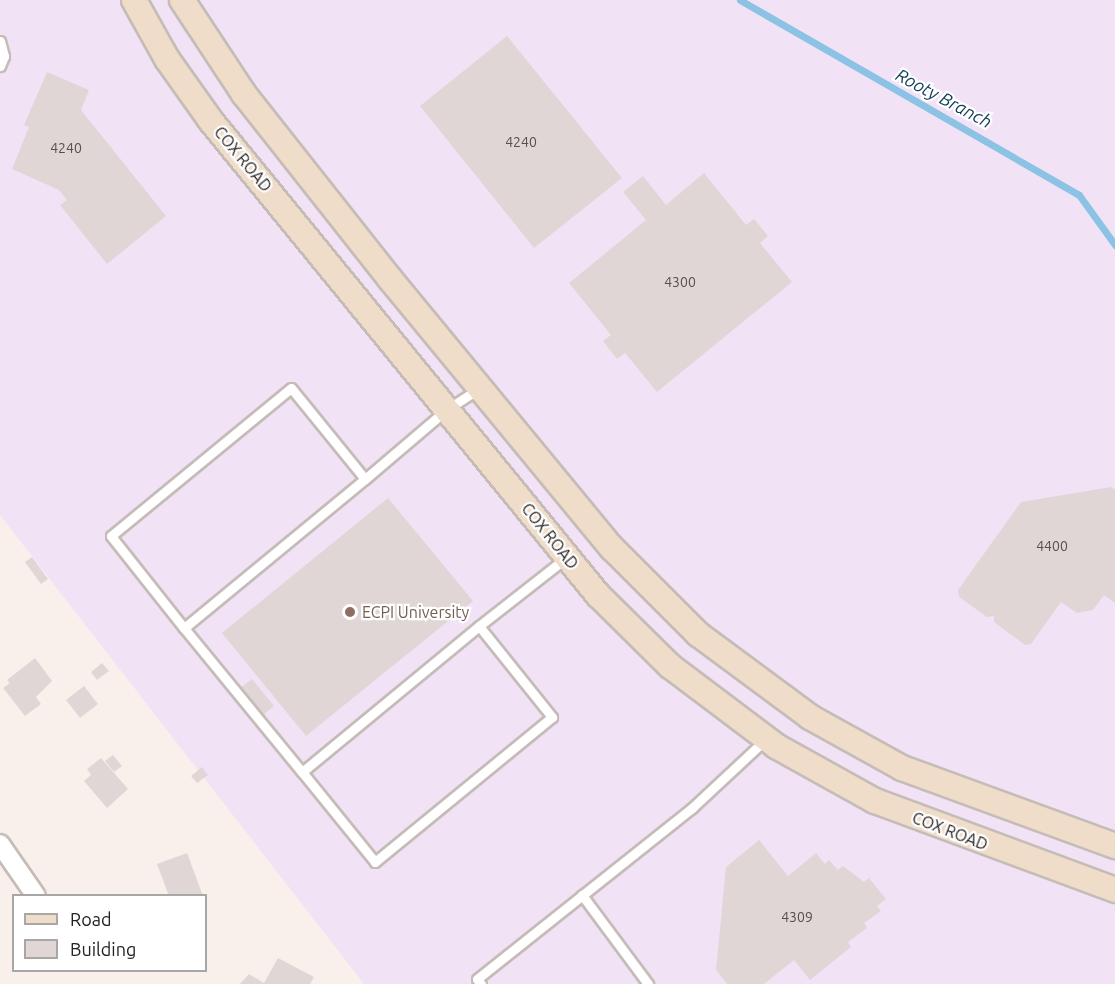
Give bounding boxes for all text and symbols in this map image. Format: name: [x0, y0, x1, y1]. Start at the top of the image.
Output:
water label: Rooty Branch: [892, 64, 996, 132]
street label: COX ROAD: [210, 122, 276, 196]
house number: 4240: [505, 134, 537, 150]
house number: 4240: [50, 140, 82, 156]
house number: 4300: [664, 274, 696, 290]
street label: COX ROAD: [518, 499, 582, 573]
house number: 4400: [1036, 538, 1068, 554]
place label: ECPI University: [362, 602, 469, 622]
marker: ECPI University: [343, 605, 357, 619]
street label: COX ROAD: [910, 808, 990, 854]
legend: [12, 894, 207, 972]
text: Road: [70, 909, 112, 929]
house number: 4309: [781, 909, 813, 925]
text: Building: [70, 939, 136, 959]

